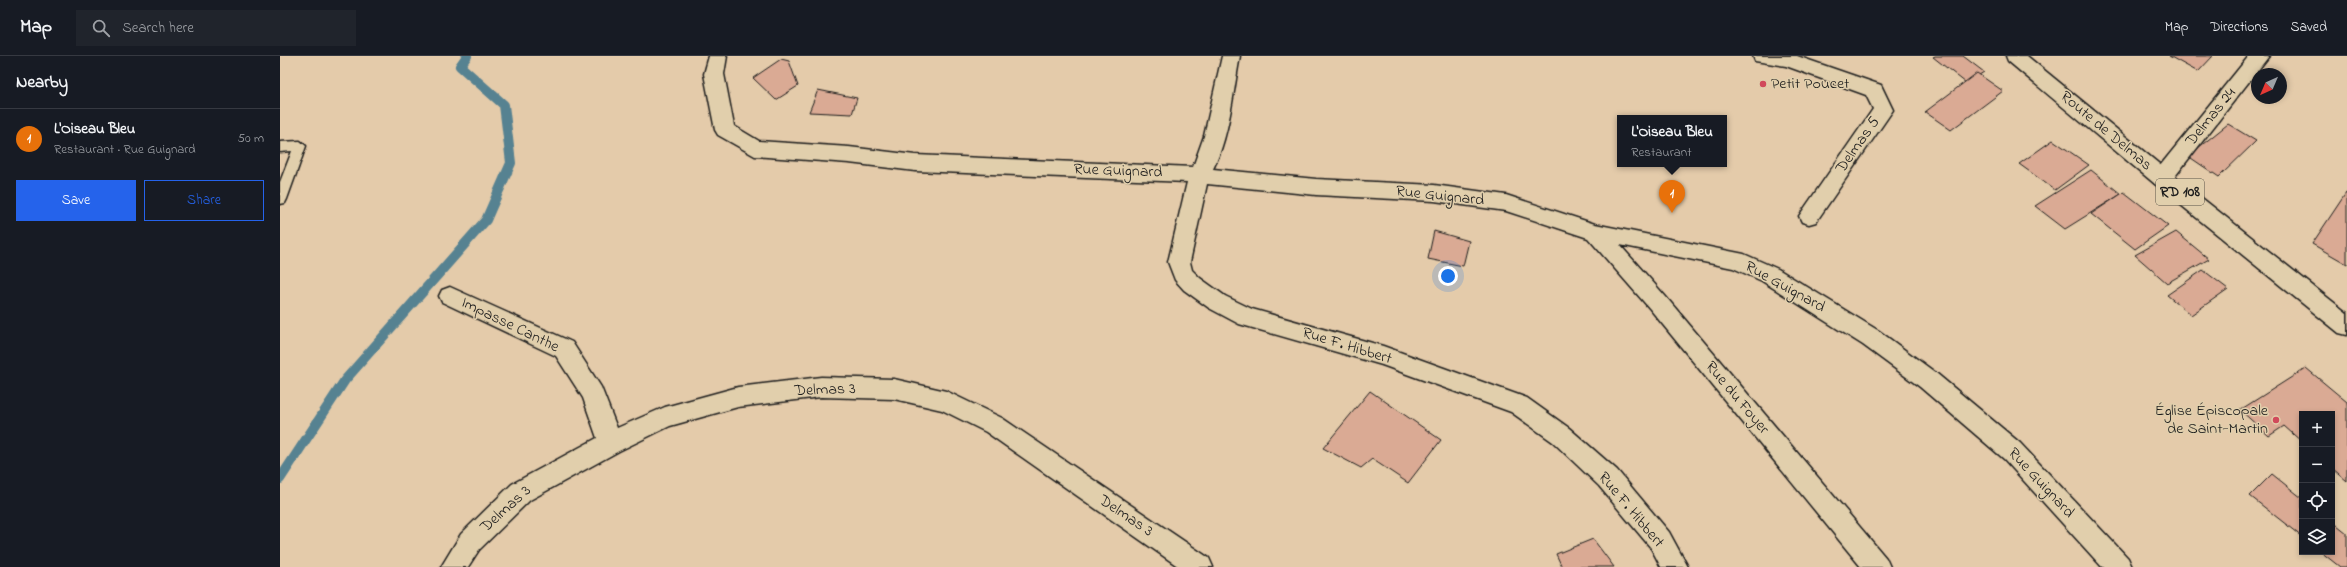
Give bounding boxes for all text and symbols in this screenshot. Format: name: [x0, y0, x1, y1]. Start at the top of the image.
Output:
search box: [76, 10, 356, 46]
text: Map: [20, 14, 52, 41]
icon: search: [90, 17, 112, 39]
text: Search here: [122, 17, 194, 39]
text: Map: [2165, 17, 2188, 38]
text: Directions: [2210, 17, 2268, 38]
text: Saved: [2290, 17, 2327, 38]
north arrow: [2251, 68, 2287, 104]
text: Nearby: [16, 70, 68, 95]
place label: Petit Poucet: [1771, 72, 1850, 96]
marker: Petit Poucet: [1758, 79, 1768, 89]
street label: Delmas 24: [2179, 82, 2242, 152]
street label: Route de Delmas: [2055, 85, 2157, 177]
street label: Delmas 5: [1829, 112, 1886, 179]
popup: [1617, 115, 1727, 167]
text: L'Oiseau Bleu: [54, 118, 135, 140]
text: L'Oiseau Bleu: [1631, 121, 1713, 143]
text: 1: [27, 129, 31, 148]
text: 50 m: [238, 129, 264, 148]
text: Restaurant · Rue Guignard: [54, 140, 196, 159]
text: Restaurant: [1631, 143, 1692, 162]
street label: Rue Guignard: [1073, 157, 1163, 185]
street label: Rue Guignard: [1395, 179, 1485, 213]
road number: RD 108: [2156, 179, 2204, 205]
button: Save: [16, 180, 136, 221]
button: Share: [144, 180, 264, 221]
pin: 1: [1659, 180, 1685, 213]
street label: Rue Guignard: [1740, 255, 1830, 319]
your location: [1438, 266, 1458, 286]
street label: Impasse Canthe: [457, 291, 564, 359]
street label: Rue F. Hibbert: [1299, 321, 1395, 371]
street label: Rue du Foyer: [1699, 356, 1775, 440]
street label: Delmas 3: [793, 377, 856, 403]
place label: Église Épiscopale de Saint-Martin: [2155, 399, 2269, 441]
map controls: [2299, 411, 2335, 555]
button: +: [2299, 411, 2335, 447]
marker: Église Épiscopale de Saint-Martin: [2271, 415, 2281, 425]
street label: Rue Guignard: [2002, 442, 2080, 524]
button: −: [2299, 447, 2335, 483]
street label: Rue F. Hibbert: [1592, 467, 1670, 554]
street label: Delmas 3: [474, 480, 537, 539]
button: locate: [2299, 483, 2335, 519]
street label: Delmas 3: [1093, 488, 1158, 543]
button: layers: [2299, 519, 2335, 555]

